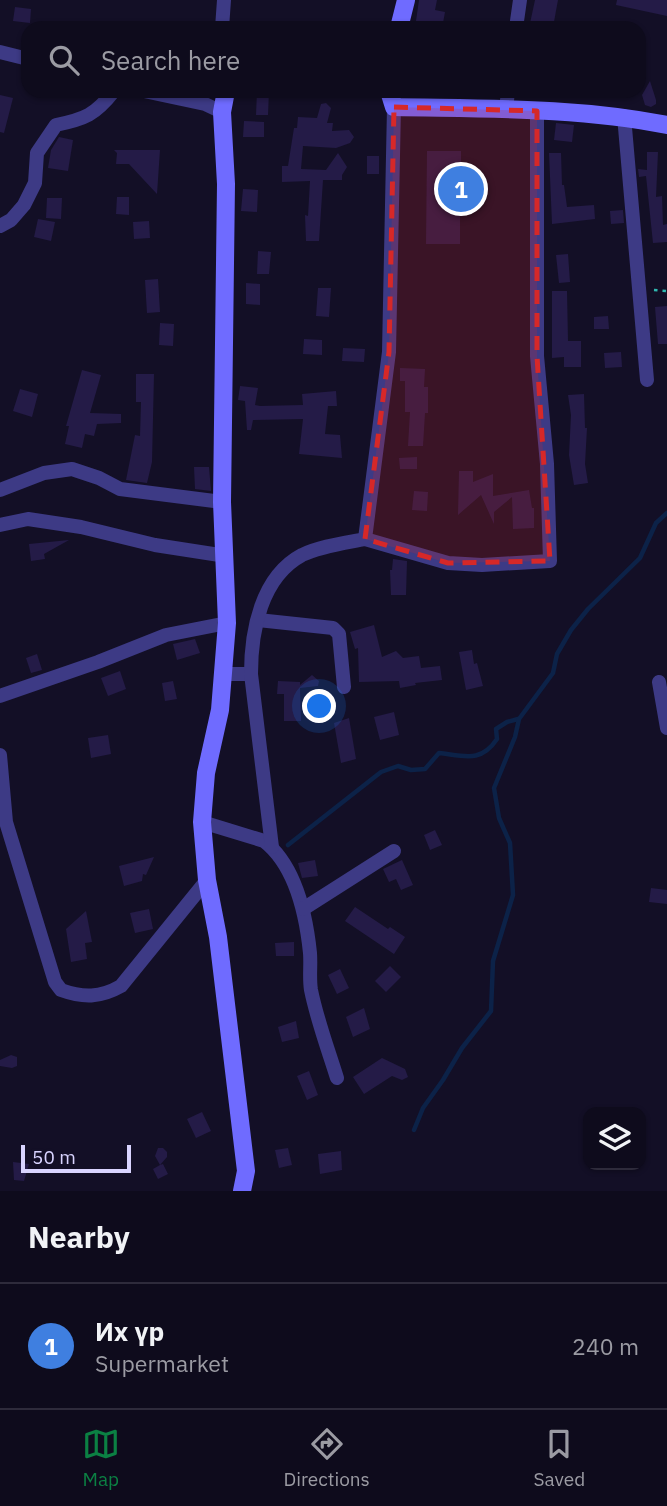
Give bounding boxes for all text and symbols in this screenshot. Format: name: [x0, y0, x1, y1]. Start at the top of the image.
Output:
search box: [21, 21, 646, 98]
icon: search: [45, 41, 83, 79]
text: Search here: [101, 43, 240, 77]
pin: 1: [438, 163, 484, 215]
your location: [302, 689, 336, 723]
map controls: [583, 1107, 646, 1170]
button: layers: [583, 1107, 646, 1170]
scale bar: [21, 1142, 131, 1174]
text: 50 m: [32, 1145, 76, 1169]
text: Nearby: [28, 1217, 130, 1256]
text: Их үр: [95, 1314, 164, 1348]
text: 1: [44, 1331, 58, 1361]
text: 240 m: [572, 1331, 639, 1361]
text: Supermarket: [95, 1348, 229, 1378]
tab: Map: [82, 1425, 120, 1491]
tab: Directions: [283, 1425, 370, 1491]
tab: Saved: [534, 1425, 585, 1491]

